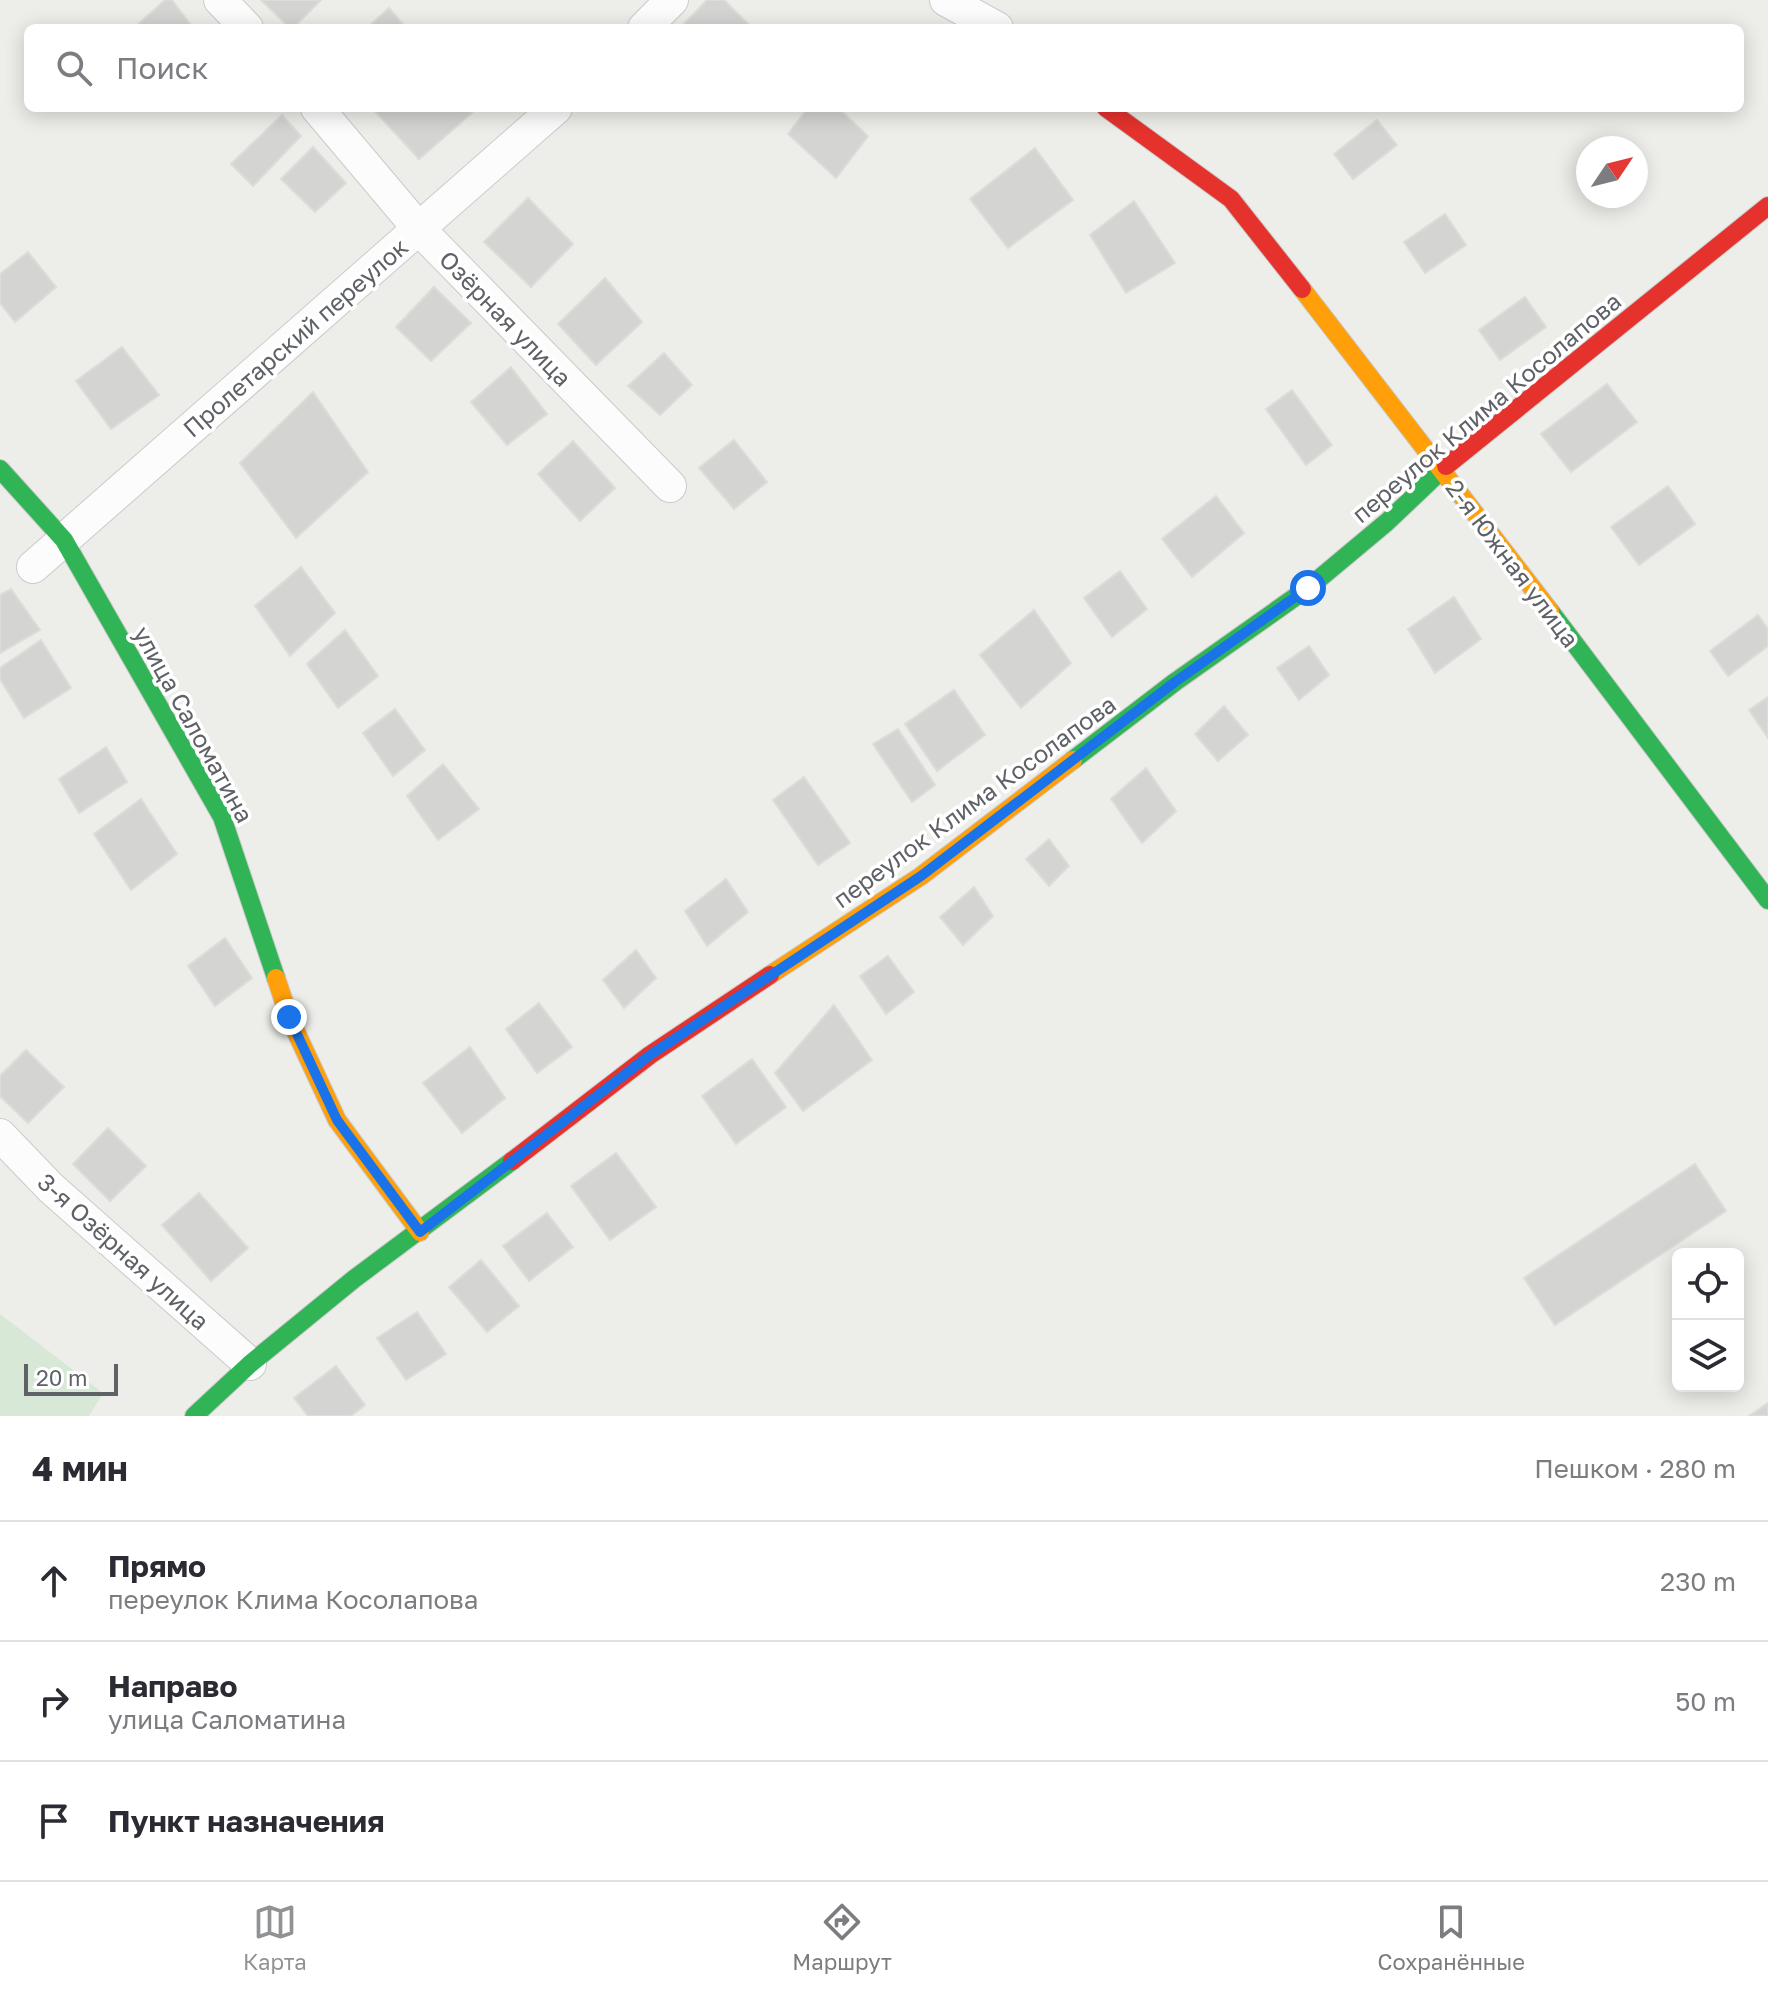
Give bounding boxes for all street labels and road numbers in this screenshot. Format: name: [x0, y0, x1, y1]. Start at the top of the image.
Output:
street label: Пролетарский переулок: [177, 231, 413, 442]
street label: Озёрная улица: [434, 244, 578, 392]
street label: переулок Клима Косолапова: [1346, 286, 1626, 528]
street label: 2-я Южная улица: [1440, 473, 1586, 653]
street label: улица Саломатина: [128, 621, 260, 827]
street label: переулок Клима Косолапова: [827, 689, 1121, 913]
street label: 3-я Озёрная улица: [33, 1167, 215, 1335]

